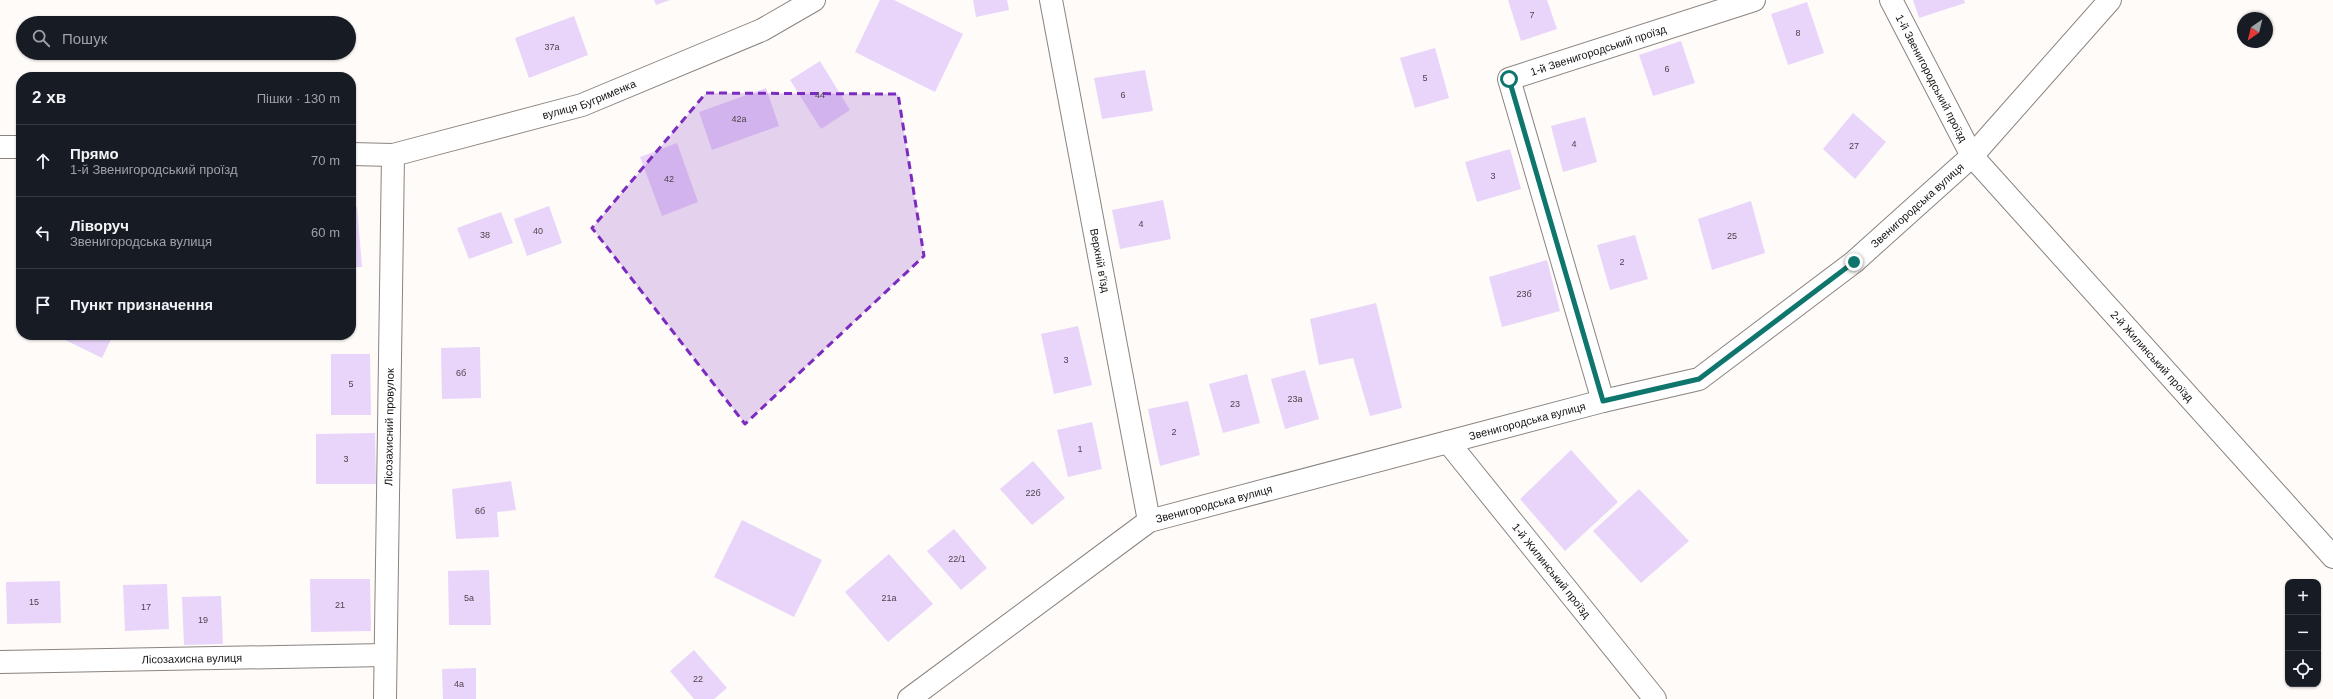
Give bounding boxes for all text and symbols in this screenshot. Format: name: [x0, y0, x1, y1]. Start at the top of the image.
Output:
house number: 7: [1529, 10, 1535, 20]
street label: 1-й Звенигородський проїзд: [1893, 12, 1970, 144]
north arrow: [2237, 12, 2273, 48]
search box: [16, 16, 356, 60]
street label: 1-й Звенигородський проїзд: [1529, 23, 1668, 78]
icon: search: [30, 27, 52, 49]
house number: 8: [1795, 28, 1801, 38]
text: Пошук: [62, 30, 107, 47]
house number: 37а: [544, 42, 560, 52]
house number: 6: [1664, 64, 1670, 74]
route start: [1500, 70, 1518, 88]
house number: 5: [1422, 73, 1428, 83]
street label: вулиця Бугрименка: [541, 77, 638, 121]
text: 2 хв: [32, 88, 66, 107]
house number: 44: [815, 90, 825, 100]
house number: 6: [1120, 90, 1126, 100]
text: Пішки · 130 m: [257, 91, 340, 106]
house number: 42а: [731, 114, 747, 124]
house number: 4: [1571, 139, 1577, 149]
house number: 27: [1849, 141, 1859, 151]
text: Прямо: [70, 145, 119, 162]
icon: ahead: [32, 150, 54, 172]
text: 70 m: [311, 153, 340, 168]
street label: Звенигородська вулиця: [1868, 161, 1966, 250]
text: 1-й Звенигородський проїзд: [70, 162, 238, 177]
house number: 3: [1490, 171, 1496, 181]
house number: 42: [664, 174, 674, 184]
text: Ліворуч: [70, 217, 129, 234]
house number: 4: [1138, 219, 1144, 229]
icon: left: [32, 222, 54, 244]
text: 60 m: [311, 225, 340, 240]
house number: 40: [533, 226, 543, 236]
street label: Верхній в'їзд: [1088, 227, 1112, 294]
house number: 38: [480, 230, 490, 240]
house number: 25: [1727, 231, 1737, 241]
text: Звенигородська вулиця: [70, 234, 212, 249]
route end: [1845, 253, 1863, 271]
house number: 2: [1619, 257, 1625, 267]
house number: 23б: [1516, 289, 1532, 299]
icon: arrive: [32, 294, 54, 316]
text: Пункт призначення: [70, 296, 213, 313]
street label: 2-й Жилинський проїзд: [2108, 308, 2196, 404]
house number: 3: [1063, 355, 1069, 365]
street label: Лісозахисний провулок: [382, 368, 396, 486]
house number: 6б: [456, 368, 466, 378]
house number: 5: [348, 379, 354, 389]
house number: 23а: [1287, 394, 1303, 404]
house number: 23: [1230, 399, 1240, 409]
street label: Звенигородська вулиця: [1468, 400, 1587, 442]
house number: 2: [1171, 427, 1177, 437]
house number: 1: [1077, 444, 1083, 454]
house number: 3: [343, 454, 349, 464]
street label: Звенигородська вулиця: [1154, 483, 1274, 525]
house number: 22б: [1025, 488, 1041, 498]
house number: 6б: [475, 506, 485, 516]
street label: 1-й Жилинський проїзд: [1510, 521, 1594, 621]
house number: 22/1: [948, 554, 966, 564]
map controls: [2285, 579, 2321, 687]
button: +: [2285, 579, 2321, 615]
house number: 5а: [464, 593, 474, 603]
house number: 21а: [881, 593, 897, 603]
house number: 15: [29, 597, 39, 607]
house number: 21: [335, 600, 345, 610]
house number: 17: [141, 602, 151, 612]
house number: 19: [198, 615, 208, 625]
button: −: [2285, 615, 2321, 651]
button: locate: [2285, 651, 2321, 687]
street label: Лісозахисна вулиця: [142, 652, 242, 665]
house number: 22: [693, 674, 703, 684]
house number: 4а: [454, 679, 464, 689]

